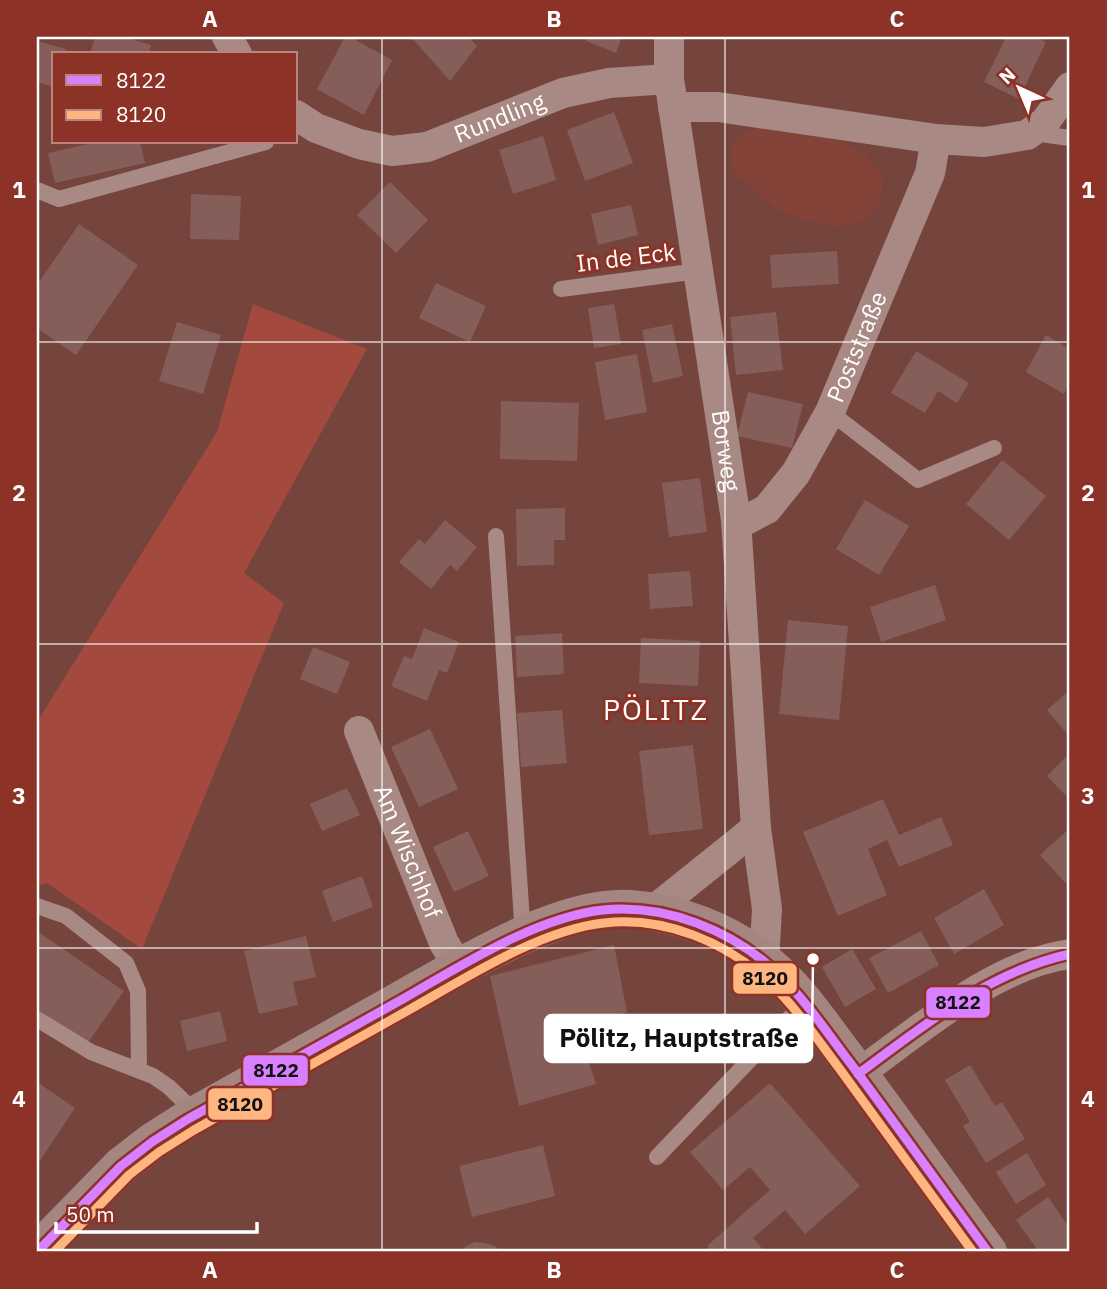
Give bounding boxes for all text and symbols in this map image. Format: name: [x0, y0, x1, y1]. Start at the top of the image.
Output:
text: A: [202, 3, 218, 33]
text: B: [546, 3, 562, 33]
text: C: [890, 3, 905, 33]
legend: [52, 52, 298, 144]
north arrow: [984, 52, 1054, 122]
text: N: [994, 62, 1020, 89]
text: 8122: [116, 66, 166, 94]
street label: Rundling: [449, 85, 550, 150]
text: 8120: [116, 100, 166, 128]
text: 1: [12, 174, 26, 204]
text: 1: [1081, 174, 1095, 204]
street label: In de Eck: [574, 235, 678, 279]
street label: Poststraße: [819, 286, 894, 407]
street label: Borweg: [704, 408, 749, 494]
text: 2: [12, 477, 26, 507]
text: 2: [1081, 477, 1095, 507]
district label: PÖLITZ: [603, 691, 709, 728]
text: 3: [12, 780, 26, 810]
street label: Am Wischhof: [367, 780, 450, 923]
text: 3: [1081, 780, 1095, 810]
line badge: 8120: [732, 962, 798, 995]
text: 8120: [742, 966, 788, 990]
line badge: 8122: [925, 986, 991, 1019]
text: 8122: [935, 990, 981, 1014]
callout: Pölitz, Hauptstraße: [545, 1015, 812, 1062]
text: Pölitz, Hauptstraße: [559, 1020, 799, 1054]
line badge: 8122: [242, 1054, 309, 1087]
text: 8122: [253, 1058, 299, 1082]
text: 4: [12, 1083, 26, 1113]
text: 4: [1081, 1083, 1095, 1113]
line badge: 8120: [207, 1087, 273, 1121]
text: 8120: [217, 1092, 263, 1116]
scale bar: [56, 1191, 257, 1235]
text: 50 m: [66, 1200, 115, 1228]
text: A: [202, 1254, 218, 1284]
text: B: [546, 1254, 562, 1284]
text: C: [890, 1254, 905, 1284]

